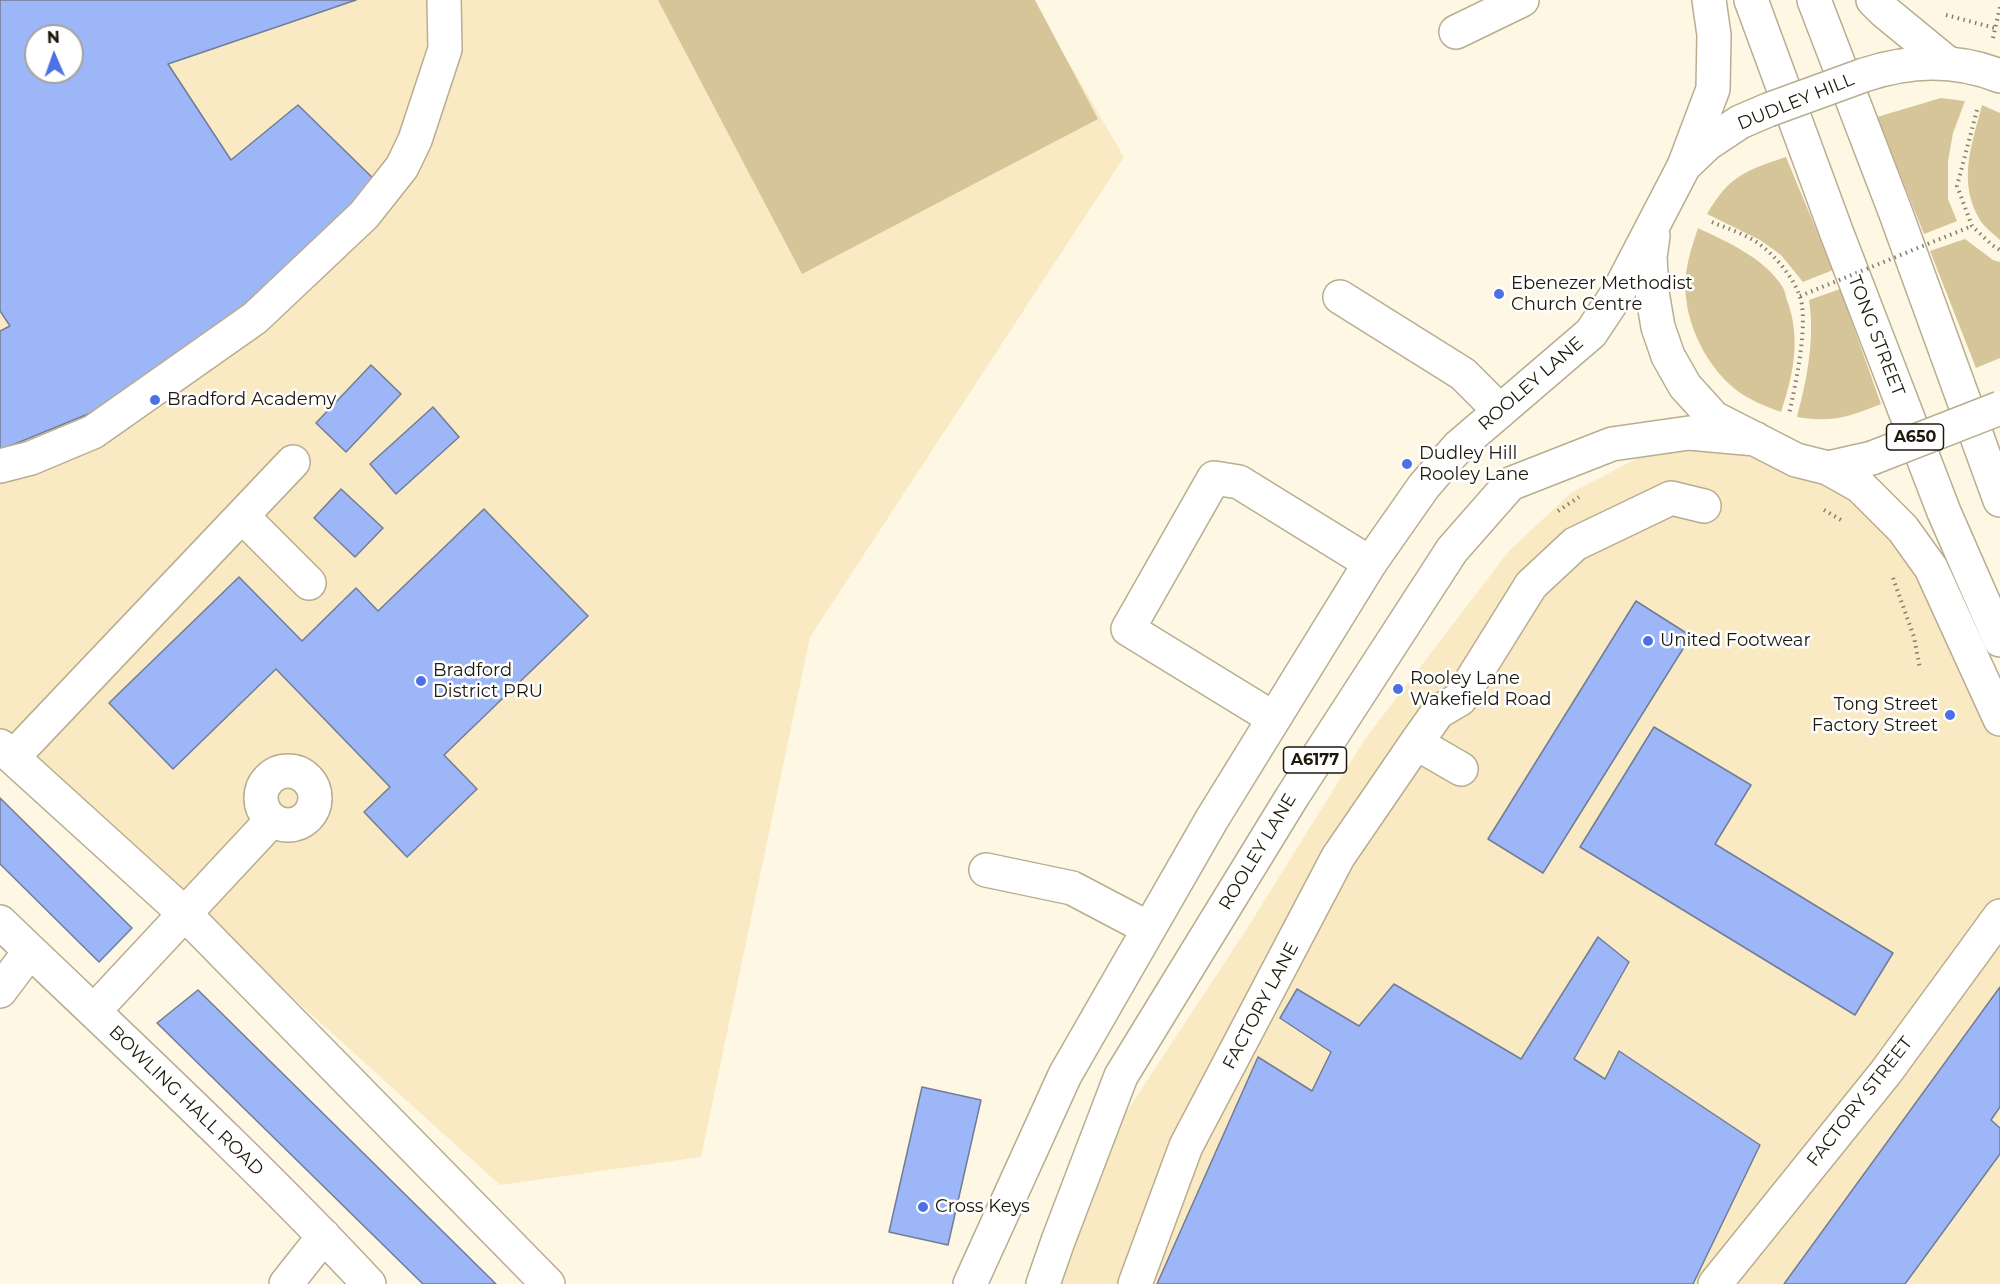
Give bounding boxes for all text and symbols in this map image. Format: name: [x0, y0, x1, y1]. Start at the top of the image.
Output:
north arrow: [24, 24, 84, 84]
text: N: [47, 28, 60, 47]
street label: DUDLEY HILL: [1735, 69, 1857, 135]
place label: Ebenezer Methodist Church Centre: [1511, 273, 1693, 316]
street label: TONG STREET: [1843, 273, 1909, 399]
marker: Ebenezer Methodist Church Centre: [1492, 287, 1506, 301]
street label: ROOLEY LANE: [1474, 333, 1588, 435]
place label: Bradford Academy: [167, 389, 336, 411]
marker: Bradford Academy: [148, 393, 162, 407]
road number: A650: [1886, 424, 1944, 450]
place label: Dudley Hill Rooley Lane: [1419, 443, 1529, 486]
marker: Dudley Hill Rooley Lane: [1400, 457, 1414, 471]
place label: United Footwear: [1660, 630, 1811, 652]
marker: United Footwear: [1641, 634, 1655, 648]
place label: Bradford District PRU: [433, 660, 543, 702]
place label: Rooley Lane Wakefield Road: [1410, 668, 1552, 710]
marker: Bradford District PRU: [414, 674, 428, 688]
marker: Rooley Lane Wakefield Road: [1391, 682, 1405, 696]
place label: Tong Street Factory Street: [1812, 694, 1938, 736]
marker: Tong Street Factory Street: [1943, 708, 1957, 722]
road number: A6177: [1284, 747, 1346, 773]
street label: ROOLEY LANE: [1215, 790, 1301, 914]
street label: FACTORY LANE: [1218, 939, 1304, 1073]
street label: BOWLING HALL ROAD: [104, 1022, 268, 1180]
street label: FACTORY STREET: [1803, 1033, 1917, 1171]
place label: Cross Keys: [935, 1196, 1030, 1218]
marker: Cross Keys: [916, 1200, 930, 1214]

